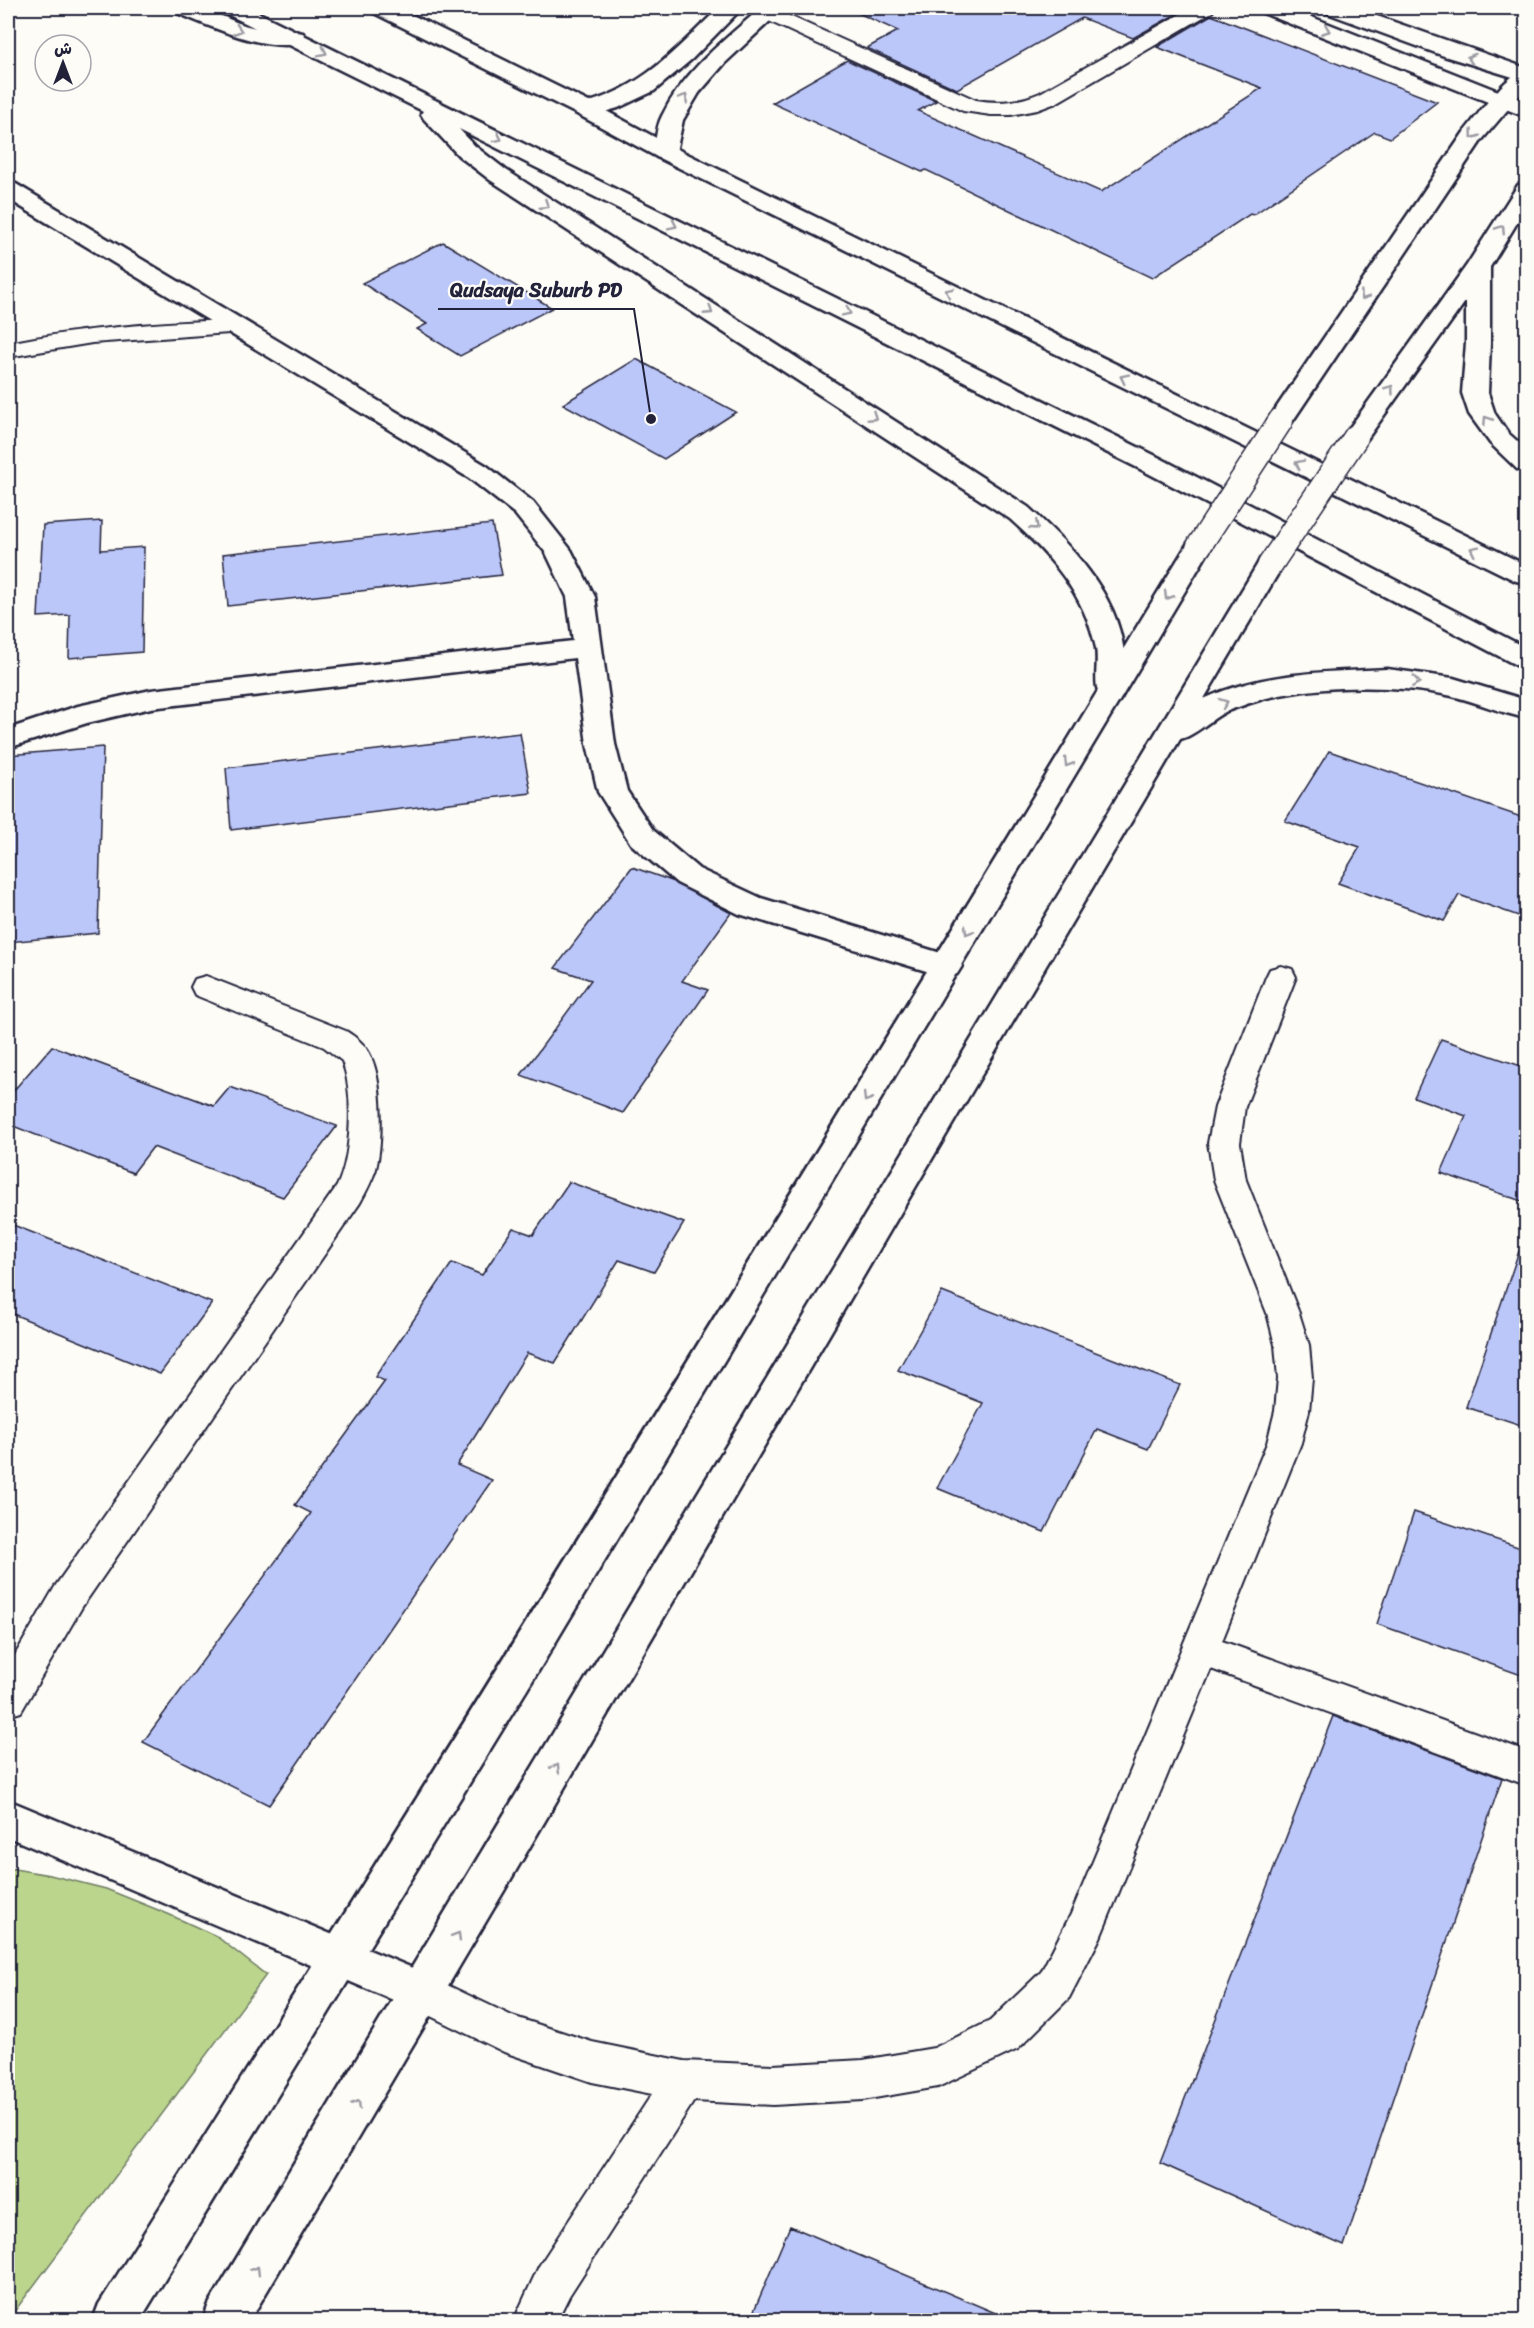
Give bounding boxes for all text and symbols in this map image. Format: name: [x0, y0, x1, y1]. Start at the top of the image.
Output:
one-way arrow: [1320, 22, 1330, 35]
one-way arrow: [232, 23, 243, 35]
north arrow: [33, 33, 93, 93]
text: ش: [54, 34, 72, 63]
one-way arrow: [317, 44, 328, 56]
one-way arrow: [1466, 52, 1477, 65]
one-way arrow: [677, 93, 688, 104]
one-way arrow: [1470, 128, 1481, 139]
one-way arrow: [492, 131, 503, 143]
one-way arrow: [539, 198, 550, 209]
one-way arrow: [666, 218, 677, 230]
one-way arrow: [1494, 225, 1505, 236]
callout: Qudsaya Suburb PD: [438, 271, 634, 309]
text: Qudsaya Suburb PD: [450, 273, 623, 308]
one-way arrow: [944, 288, 955, 299]
one-way arrow: [1360, 289, 1371, 300]
one-way arrow: [703, 304, 713, 316]
one-way arrow: [841, 305, 852, 317]
one-way arrow: [1119, 374, 1130, 386]
one-way arrow: [1383, 385, 1394, 396]
one-way arrow: [867, 410, 877, 422]
one-way arrow: [1483, 416, 1494, 427]
one-way arrow: [1294, 460, 1305, 471]
one-way arrow: [1028, 519, 1038, 530]
one-way arrow: [1469, 545, 1480, 557]
one-way arrow: [1164, 590, 1176, 600]
one-way arrow: [1411, 675, 1420, 687]
one-way arrow: [1218, 697, 1229, 710]
one-way arrow: [1064, 757, 1075, 767]
one-way arrow: [963, 925, 975, 935]
one-way arrow: [863, 1092, 875, 1102]
one-way arrow: [549, 1764, 560, 1774]
one-way arrow: [450, 1932, 461, 1942]
one-way arrow: [349, 2100, 361, 2110]
one-way arrow: [248, 2266, 260, 2276]

